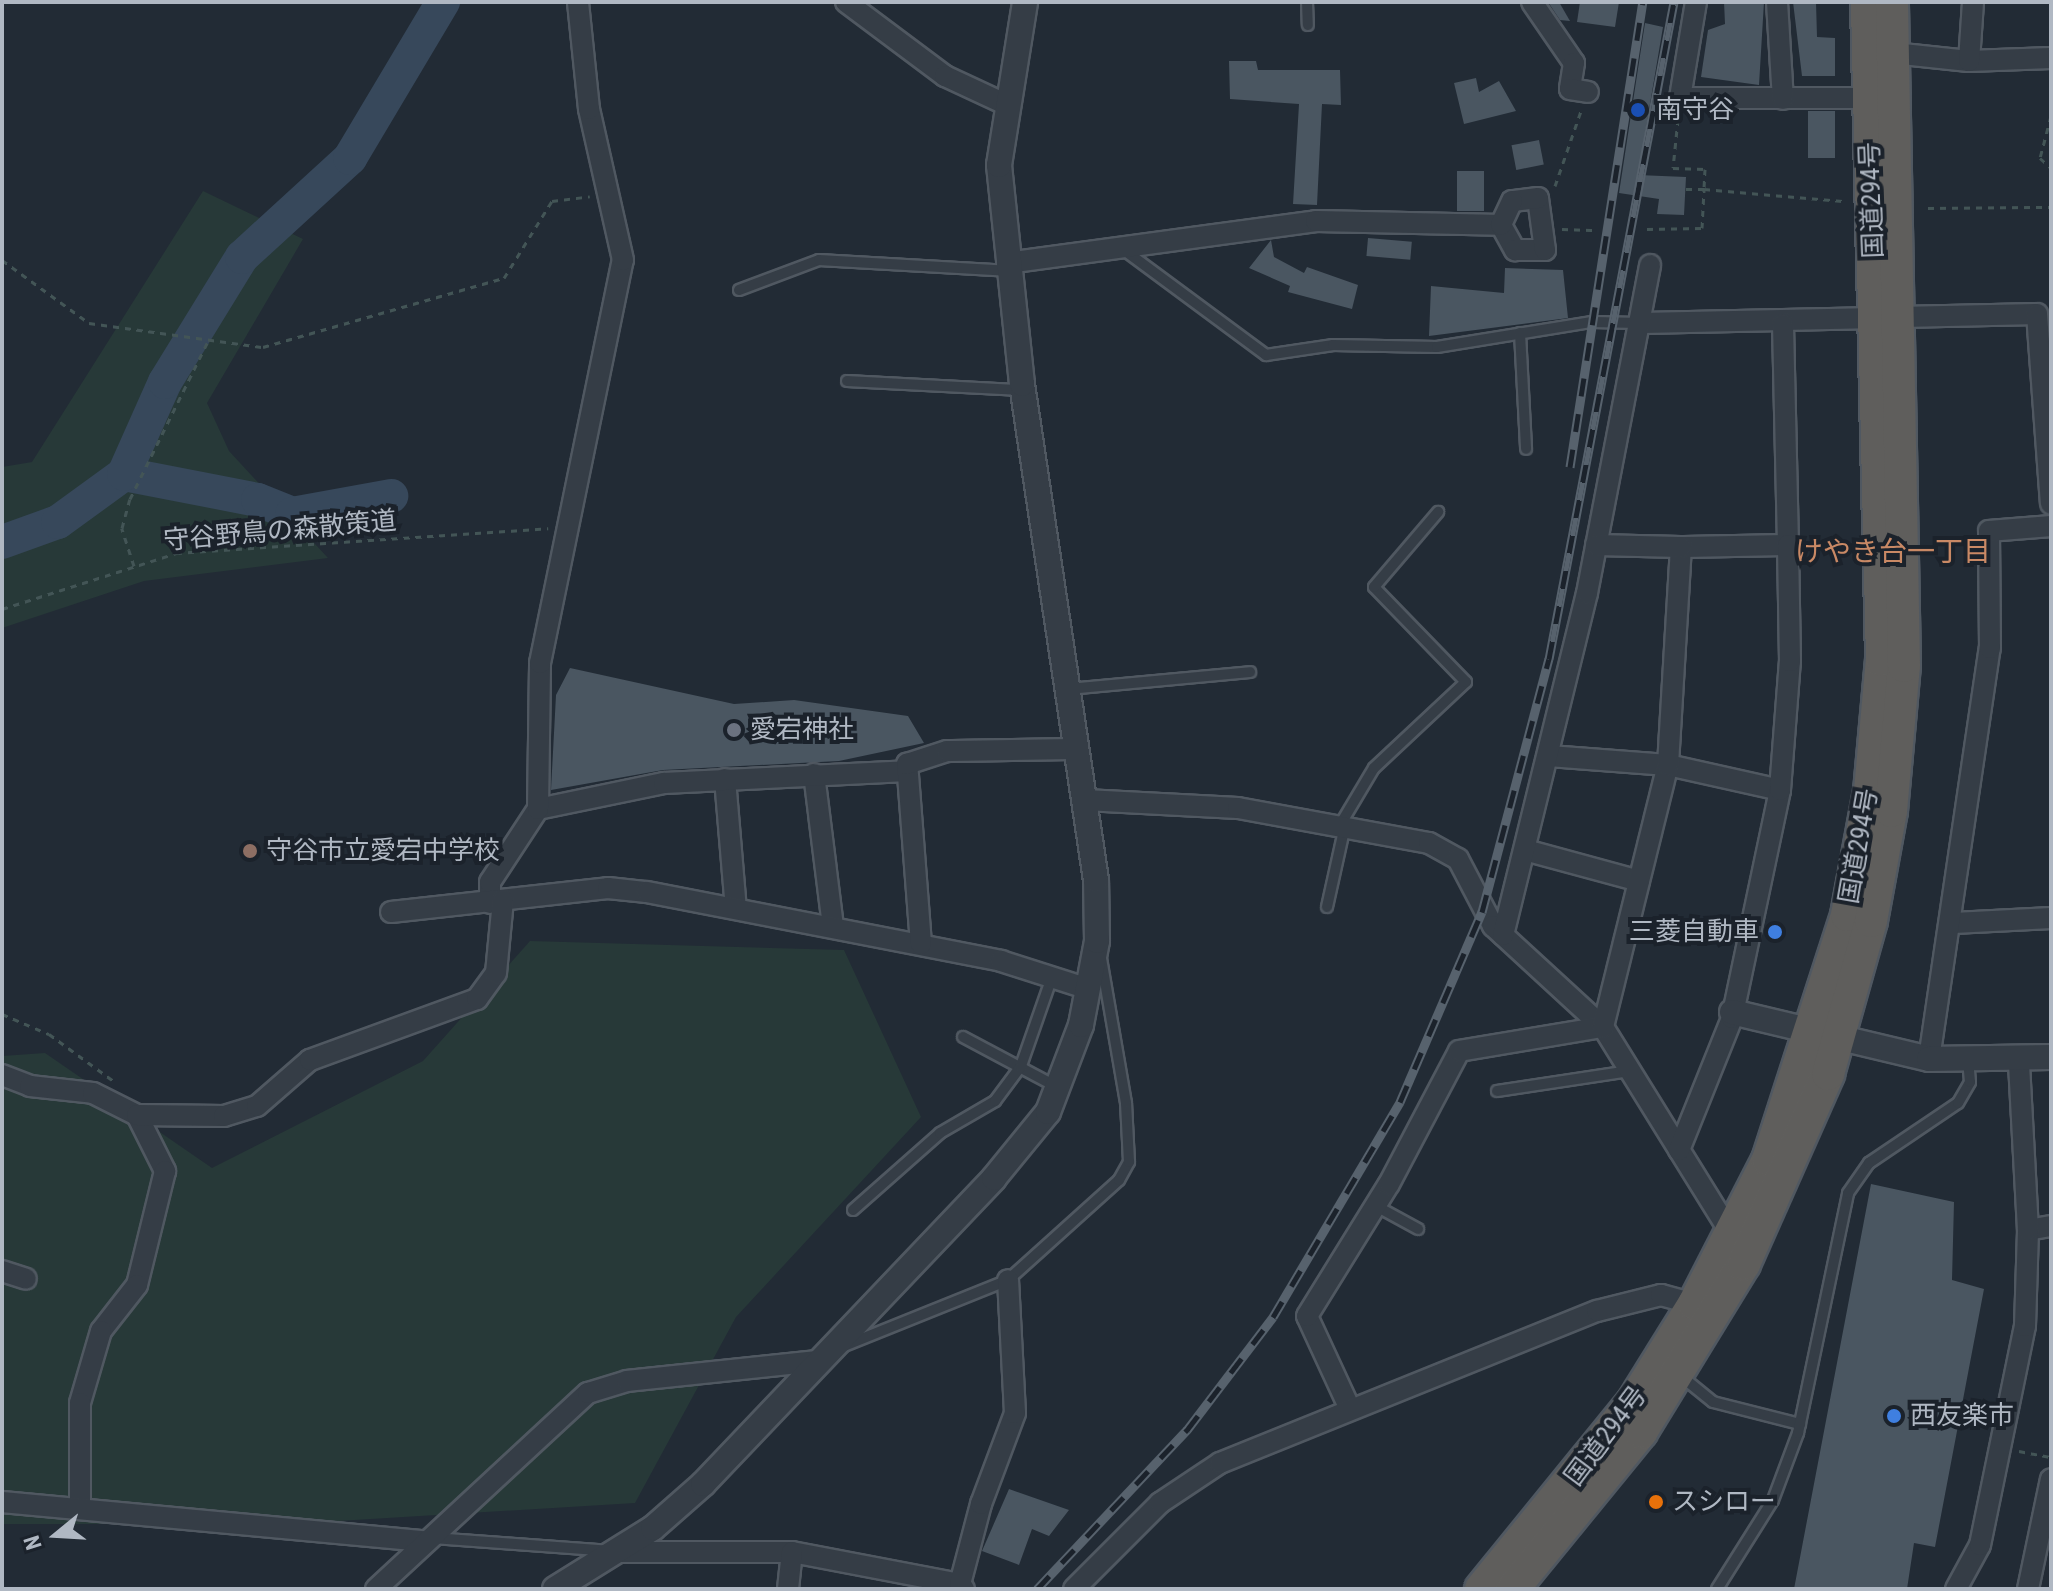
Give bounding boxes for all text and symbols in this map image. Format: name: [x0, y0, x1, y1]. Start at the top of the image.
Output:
place label: 南守谷: [1656, 94, 1734, 126]
marker: 南守谷: [1627, 99, 1649, 121]
street label: 国道294号: [1854, 141, 1890, 259]
street label: 守谷野鳥の森散策道: [162, 505, 398, 557]
district label: けやき台一丁目: [1795, 535, 1991, 569]
place label: 愛宕神社: [750, 714, 854, 746]
marker: 愛宕神社: [725, 721, 743, 739]
street label: 国道294号: [1834, 786, 1884, 906]
place label: 守谷市立愛宕中学校: [266, 835, 500, 867]
marker: 守谷市立愛宕中学校: [241, 842, 259, 860]
place label: 三菱自動車: [1629, 916, 1759, 948]
marker: 三菱自動車: [1766, 923, 1784, 941]
street label: 国道294号: [1558, 1380, 1654, 1492]
place label: 西友楽市: [1910, 1400, 2014, 1432]
marker: 西友楽市: [1885, 1407, 1903, 1425]
place label: スシロー: [1672, 1486, 1776, 1518]
marker: スシロー: [1647, 1493, 1665, 1511]
north arrow: [16, 1495, 96, 1575]
text: N: [19, 1532, 47, 1553]

